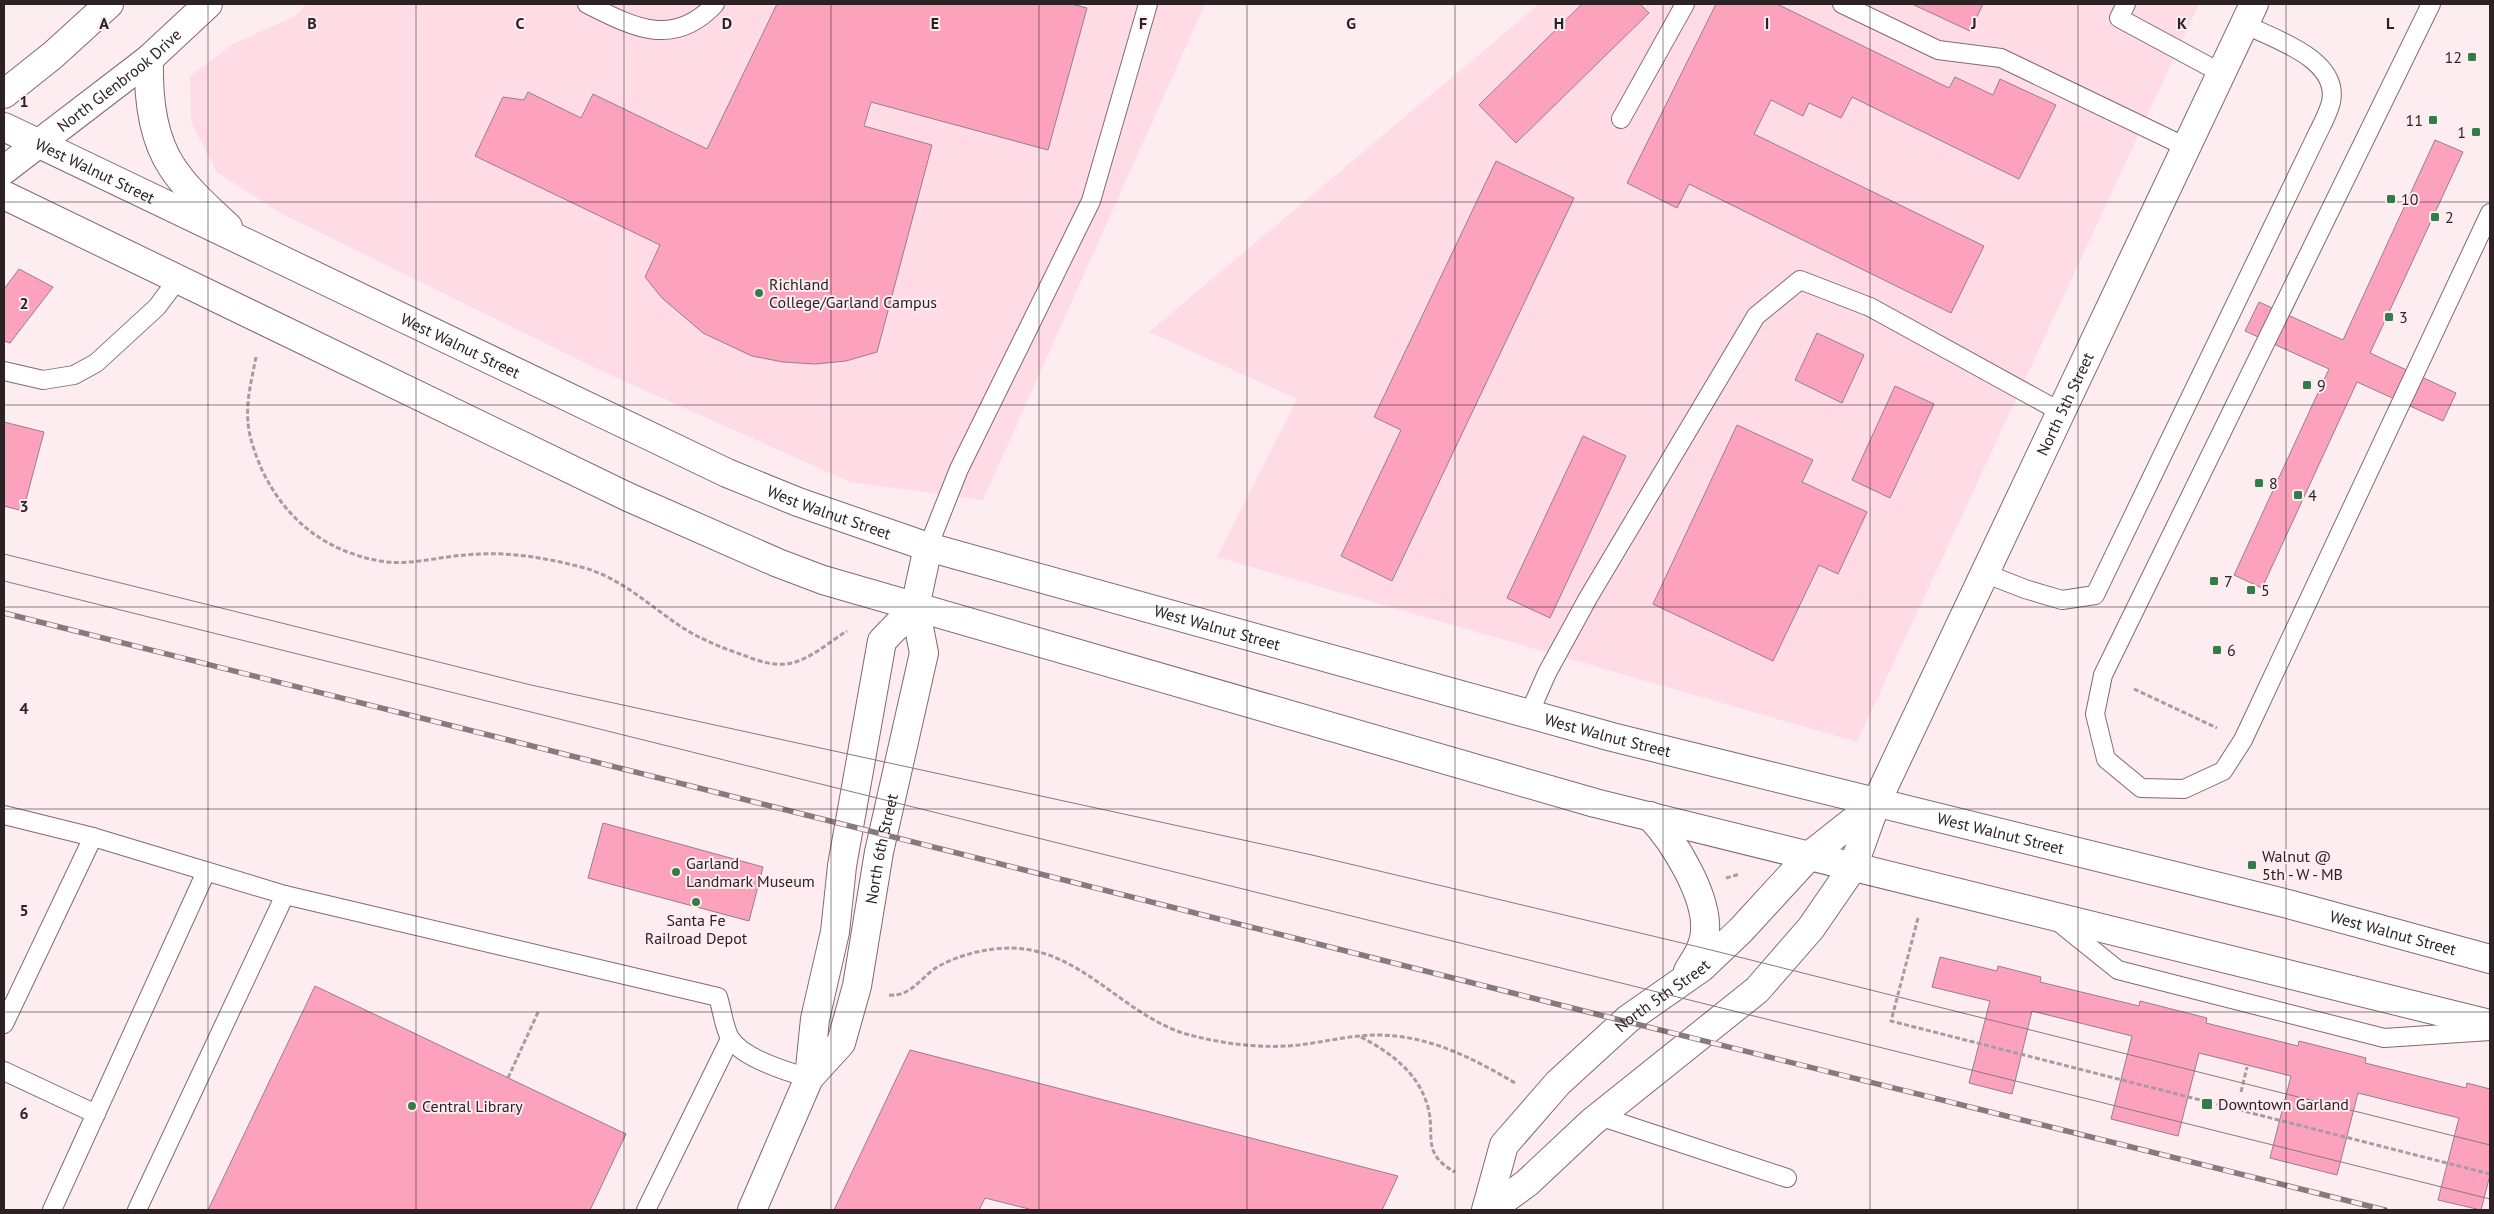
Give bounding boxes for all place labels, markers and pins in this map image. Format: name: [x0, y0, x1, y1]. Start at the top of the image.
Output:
place label: 12: [2445, 47, 2462, 67]
marker: 12: [2466, 51, 2478, 63]
place label: 11: [2406, 110, 2423, 130]
marker: 11: [2427, 114, 2439, 126]
place label: 1: [2457, 122, 2466, 142]
marker: 1: [2470, 126, 2482, 138]
place label: 10: [2401, 189, 2419, 209]
marker: 10: [2385, 193, 2397, 205]
place label: 2: [2445, 207, 2454, 227]
marker: 2: [2429, 211, 2441, 223]
place label: Richland College/Garland Campus: [769, 274, 937, 312]
marker: Richland College/Garland Campus: [753, 287, 765, 299]
place label: 3: [2399, 307, 2408, 327]
marker: 3: [2383, 311, 2395, 323]
place label: 9: [2317, 375, 2326, 395]
marker: 9: [2301, 379, 2313, 391]
place label: 8: [2269, 473, 2278, 493]
marker: 8: [2253, 477, 2265, 489]
place label: 4: [2308, 485, 2317, 505]
marker: 4: [2292, 489, 2304, 501]
place label: 7: [2224, 571, 2233, 591]
marker: 7: [2208, 575, 2220, 587]
place label: 5: [2261, 580, 2270, 600]
marker: 5: [2245, 584, 2257, 596]
place label: 6: [2227, 640, 2236, 660]
marker: 6: [2211, 644, 2223, 656]
place label: Walnut @ 5th - W - MB: [2262, 846, 2343, 884]
place label: Garland Landmark Museum: [686, 853, 815, 891]
marker: Walnut @ 5th - W - MB: [2246, 859, 2258, 871]
marker: Garland Landmark Museum: [670, 866, 682, 878]
marker: Santa Fe Railroad Depot: [690, 896, 702, 908]
place label: Santa Fe Railroad Depot: [645, 910, 748, 948]
place label: Downtown Garland: [2218, 1094, 2349, 1114]
place label: Central Library: [422, 1096, 523, 1116]
marker: Downtown Garland: [2200, 1097, 2214, 1111]
marker: Central Library: [406, 1100, 418, 1112]

